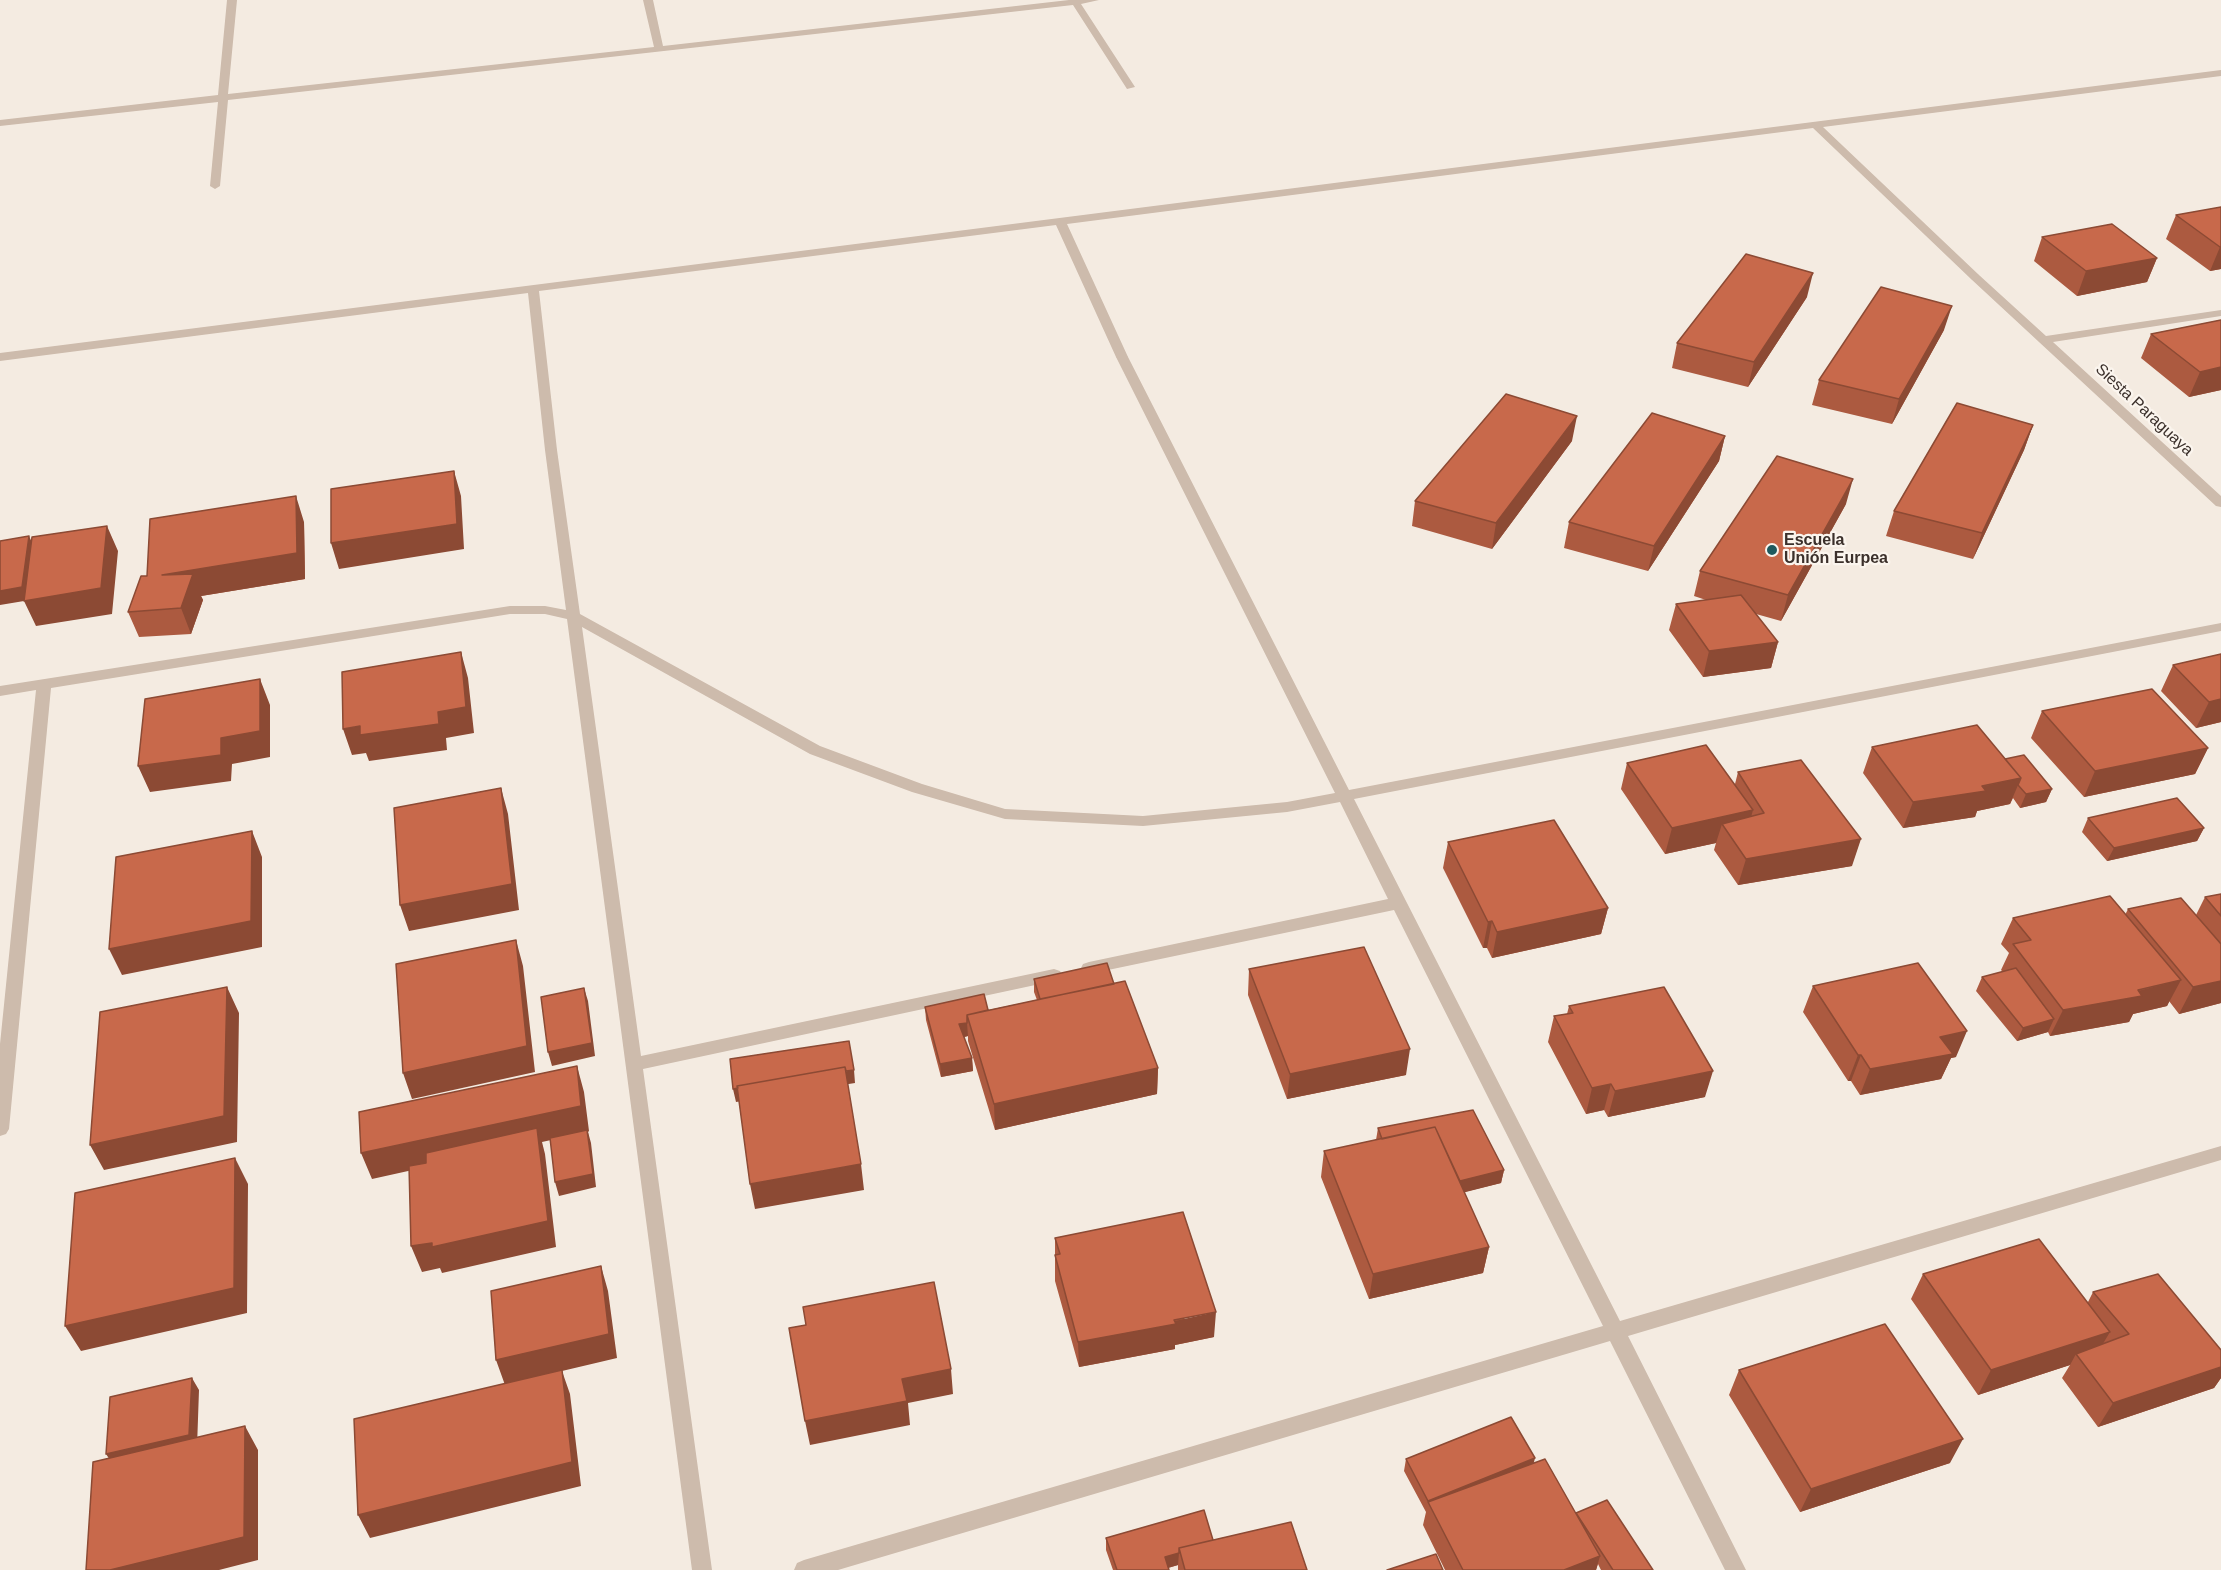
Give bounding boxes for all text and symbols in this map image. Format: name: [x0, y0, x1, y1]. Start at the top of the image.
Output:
street label: Siesta Paraguaya: [2091, 360, 2197, 460]
place label: Escuela Unión Eurpea: [1784, 531, 1888, 569]
marker: Escuela Unión Eurpea: [1765, 543, 1779, 557]

